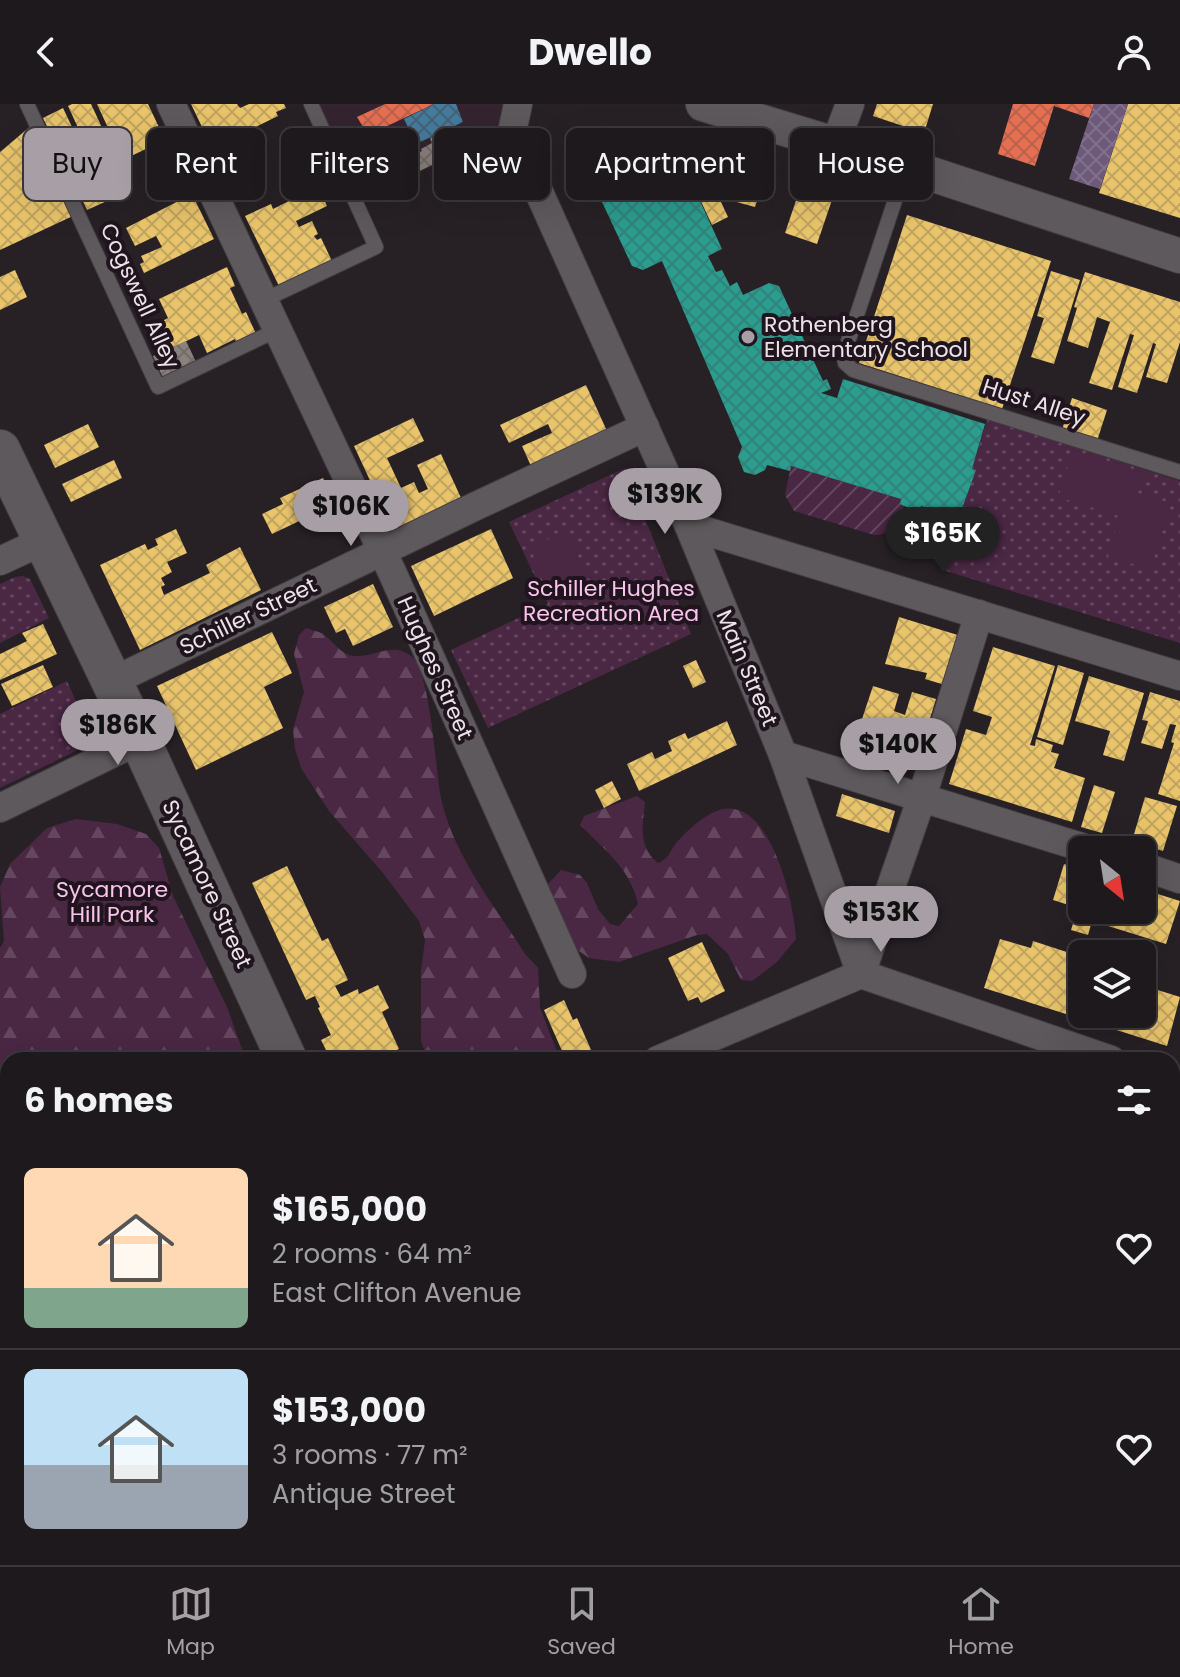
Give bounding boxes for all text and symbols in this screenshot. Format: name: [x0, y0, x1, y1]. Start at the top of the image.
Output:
text: Dwello: [528, 27, 652, 78]
icon: back: [24, 30, 68, 74]
icon: person: [1112, 30, 1156, 74]
chip: Buy: [24, 128, 131, 200]
chip: Rent: [147, 128, 265, 200]
chip: Filters: [281, 128, 418, 200]
chip: New: [434, 128, 550, 200]
chip: Apartment: [566, 128, 774, 200]
chip: House: [790, 128, 933, 200]
street label: Cogswell Alley: [93, 218, 188, 374]
place label: Rothenberg Elementary School: [764, 309, 968, 365]
marker: Rothenberg Elementary School: [739, 328, 757, 346]
street label: Hust Alley: [979, 371, 1090, 433]
pin: $139K: [609, 468, 721, 536]
text: $139K: [627, 476, 703, 512]
pin: $106K: [295, 480, 407, 548]
text: $106K: [312, 488, 390, 524]
pin: $165K: [887, 507, 999, 575]
text: $165K: [904, 515, 982, 551]
street label: Schiller Street: [174, 569, 322, 663]
park label: Schiller Hughes Recreation Area: [523, 573, 699, 629]
street label: Hughes Street: [390, 592, 480, 744]
street label: Main Street: [709, 605, 785, 731]
pin: $186K: [62, 699, 174, 767]
text: $186K: [79, 707, 157, 743]
pin: $140K: [842, 718, 954, 786]
text: $140K: [858, 726, 938, 762]
street label: Sycamore Street: [154, 795, 260, 973]
north arrow: [1068, 836, 1156, 924]
map controls: [1068, 836, 1156, 1028]
park label: Sycamore Hill Park: [56, 874, 168, 930]
pin: $153K: [825, 886, 937, 954]
text: $153K: [842, 894, 920, 930]
button: layers: [1068, 940, 1156, 1028]
text: 6 homes: [24, 1076, 173, 1124]
icon: filters: [1112, 1078, 1156, 1122]
text: $165,000: [272, 1185, 427, 1233]
icon: home: [88, 1200, 184, 1296]
icon: heart: [1112, 1226, 1156, 1270]
text: 2 rooms · 64 m²: [272, 1236, 472, 1272]
text: East Clifton Avenue: [272, 1275, 522, 1311]
text: $153,000: [272, 1386, 426, 1434]
icon: home: [88, 1401, 184, 1497]
icon: heart: [1112, 1427, 1156, 1471]
text: 3 rooms · 77 m²: [272, 1437, 468, 1473]
text: Antique Street: [272, 1476, 455, 1512]
tab: Map: [166, 1582, 215, 1663]
tab: Saved: [547, 1582, 616, 1663]
tab: Home: [948, 1582, 1014, 1663]

